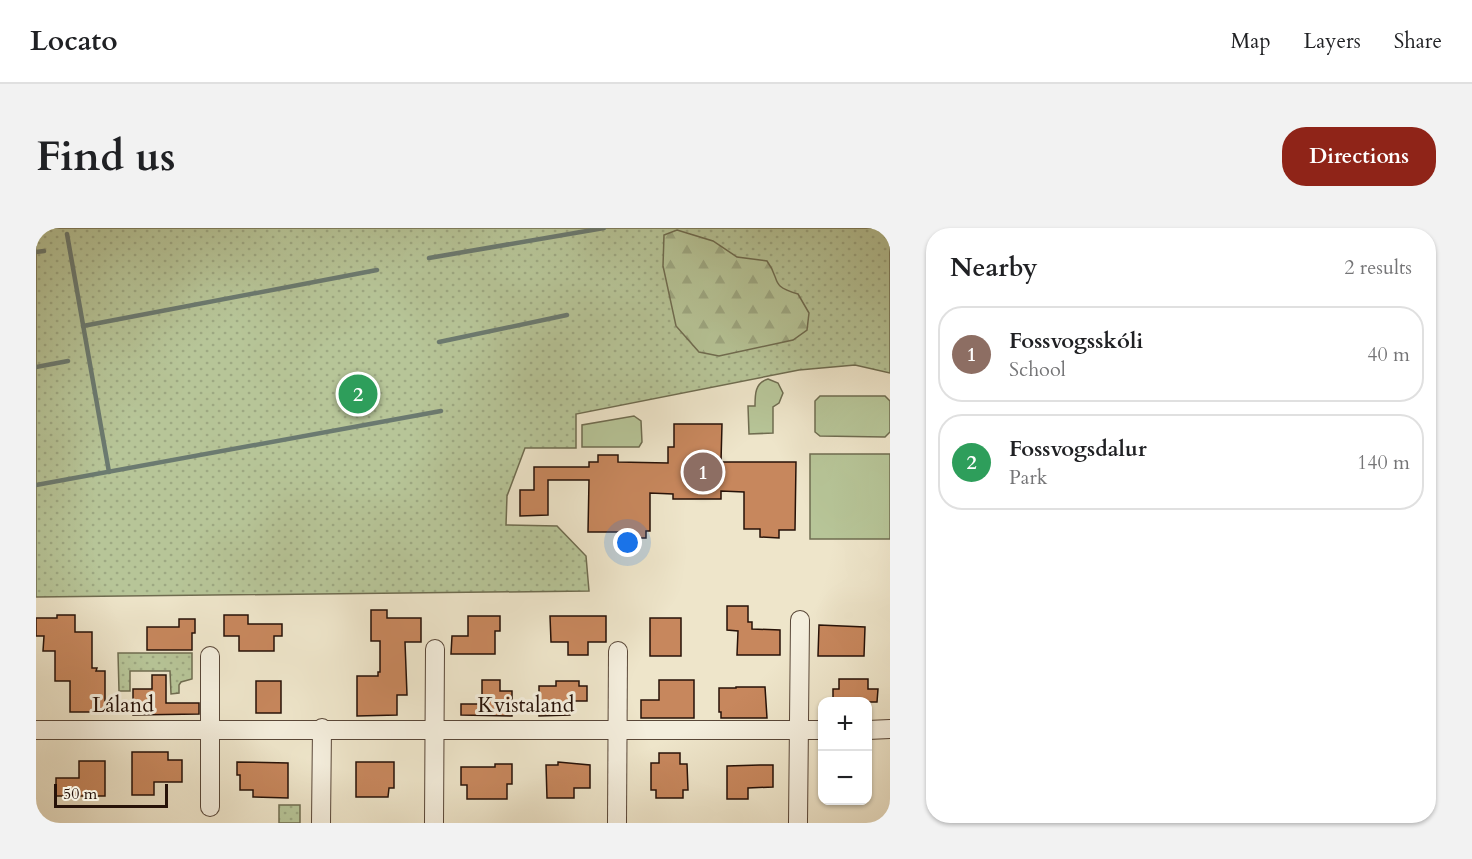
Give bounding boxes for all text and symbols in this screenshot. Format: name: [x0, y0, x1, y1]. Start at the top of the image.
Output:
text: Locato: [30, 22, 118, 60]
text: Map: [1231, 27, 1271, 56]
text: Layers: [1304, 27, 1361, 56]
text: Share: [1394, 27, 1442, 56]
button: Directions: [1282, 127, 1436, 186]
text: Find us: [36, 128, 176, 185]
text: Nearby: [950, 250, 1038, 285]
text: 2 results: [1344, 254, 1412, 281]
text: Fossvogsskóli: [1009, 326, 1143, 356]
text: 1: [966, 341, 977, 368]
text: 40 m: [1367, 341, 1410, 368]
text: School: [1009, 356, 1066, 383]
pin: 2: [338, 372, 378, 416]
text: Fossvogsdalur: [1009, 434, 1147, 464]
text: 2: [966, 449, 977, 476]
text: 140 m: [1357, 449, 1410, 476]
pin: 1: [684, 450, 722, 494]
text: Park: [1009, 464, 1047, 491]
your location: [613, 528, 642, 557]
street label: Láland: [92, 690, 154, 720]
street label: Kvistaland: [478, 690, 575, 720]
map controls: [818, 697, 872, 805]
button: +: [818, 697, 872, 751]
button: −: [818, 751, 872, 805]
scale bar: [54, 781, 168, 808]
text: 50 m: [63, 783, 97, 805]

